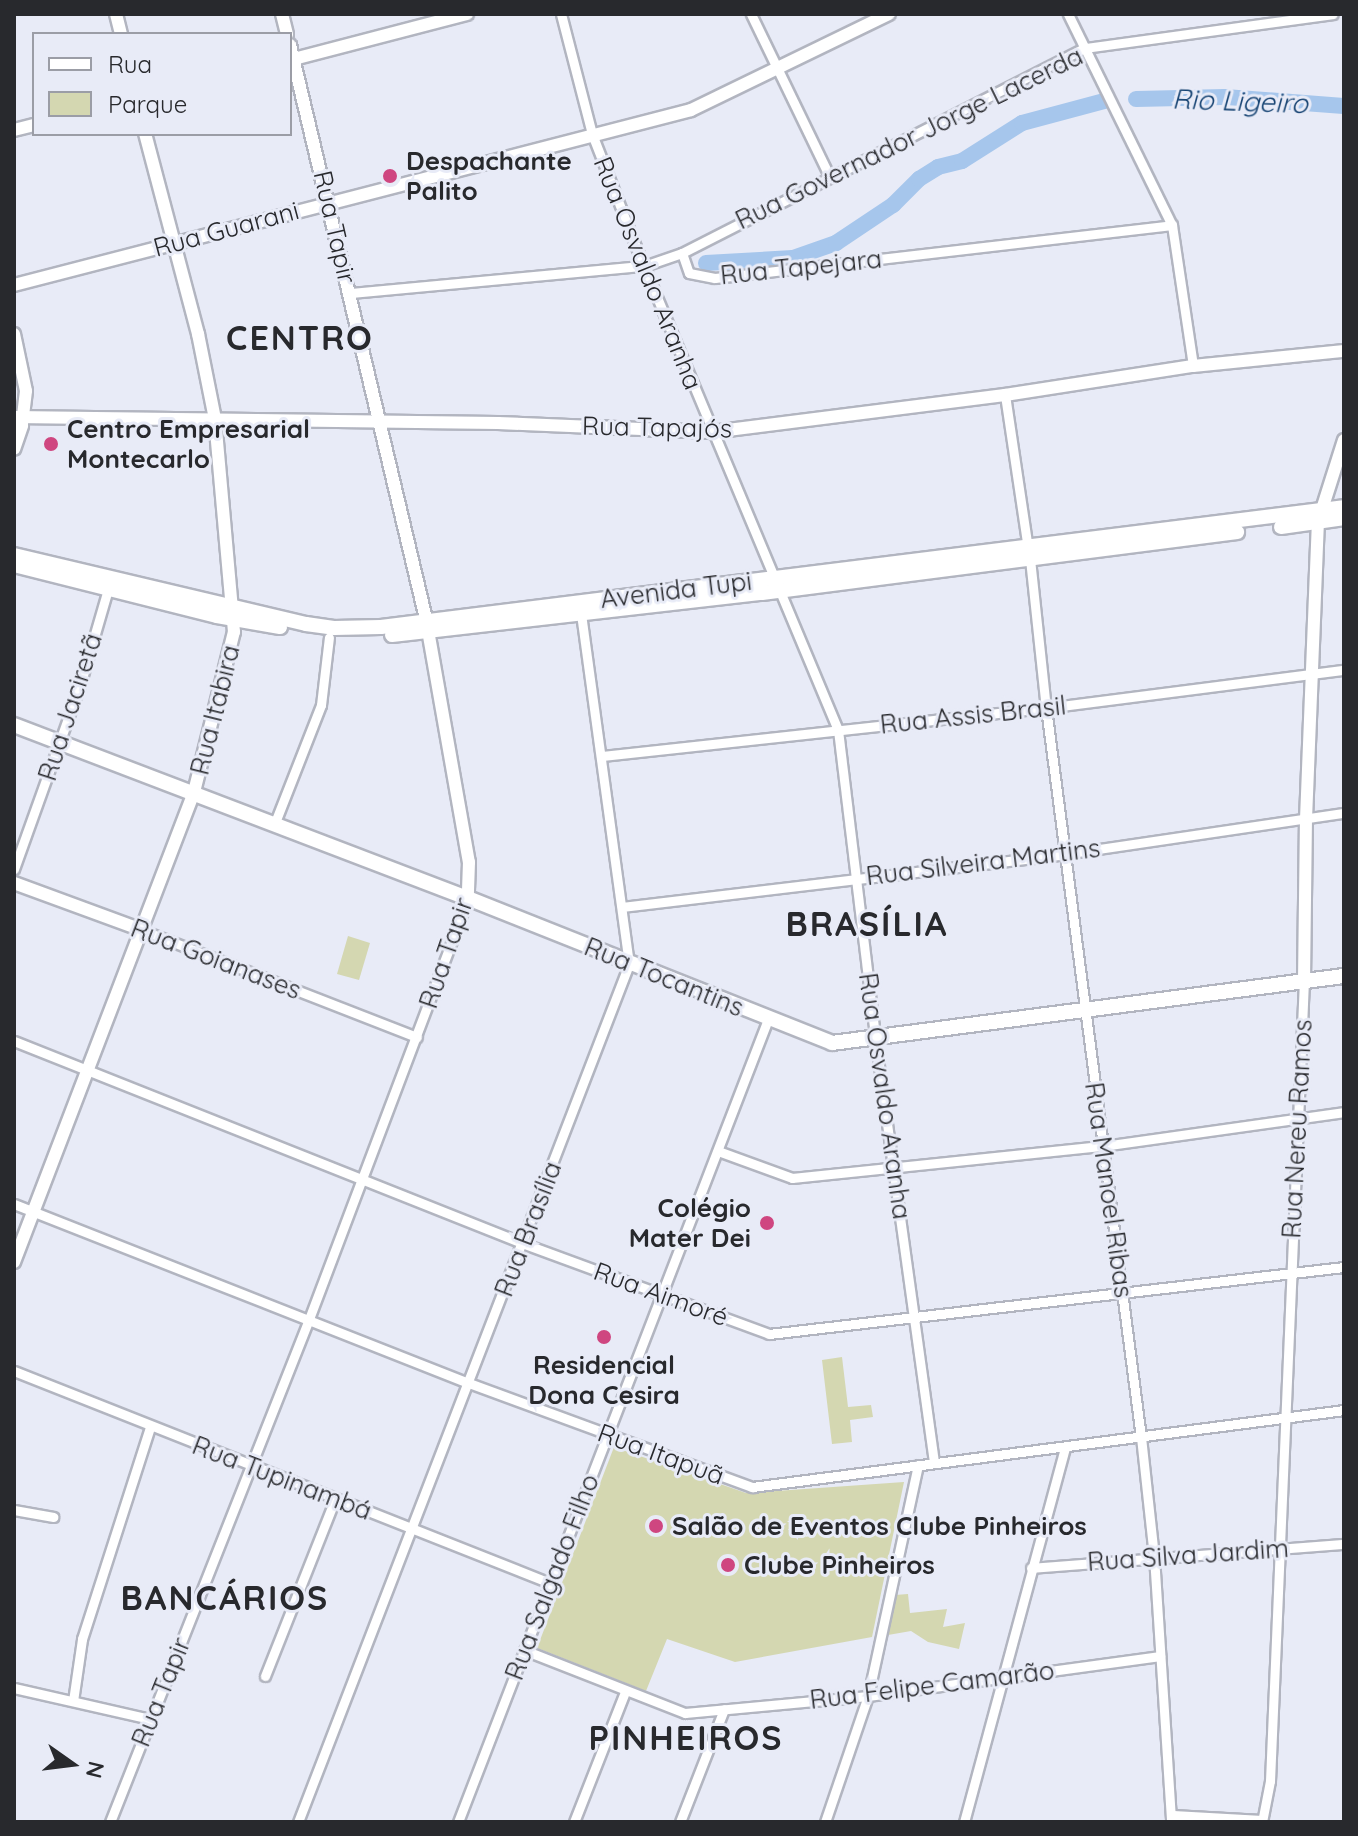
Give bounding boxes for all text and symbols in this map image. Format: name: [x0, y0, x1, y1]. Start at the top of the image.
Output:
legend: [32, 32, 292, 136]
street label: Rua Governador Jorge Lacerda: [730, 40, 1088, 236]
text: Rua: [108, 49, 152, 79]
water label: Rio Ligeiro: [1171, 82, 1309, 120]
text: Parque: [108, 89, 187, 119]
place label: Despachante Palito: [406, 145, 572, 206]
street label: Rua Osvaldo Aranha: [587, 152, 709, 394]
street label: Rua Tapir: [307, 167, 363, 287]
marker: Despachante Palito: [381, 167, 399, 185]
street label: Rua Guarani: [150, 195, 302, 263]
street label: Rua Tapejara: [719, 243, 883, 291]
district label: CENTRO: [226, 318, 374, 358]
street label: Rua Tapajós: [582, 410, 732, 444]
place label: Centro Empresarial Montecarlo: [67, 413, 310, 474]
marker: Centro Empresarial Montecarlo: [42, 435, 60, 453]
street label: Avenida Tupi: [599, 565, 753, 615]
street label: Rua Jaciretã: [31, 629, 109, 785]
street label: Rua Itabira: [184, 642, 246, 778]
street label: Rua Assis Brasil: [878, 690, 1068, 740]
street label: Rua Silveira Martins: [864, 832, 1102, 892]
street label: Rua Tapir: [413, 894, 479, 1012]
district label: BRASÍLIA: [785, 904, 949, 944]
street label: Rua Goianases: [126, 912, 306, 1006]
street label: Rua Tocantins: [580, 931, 748, 1023]
street label: Rua Osvaldo Aranha: [852, 971, 918, 1221]
street label: Rua Nereu Ramos: [1276, 1019, 1318, 1239]
street label: Rua Manoel Ribas: [1078, 1080, 1140, 1300]
street label: Rua Brasília: [488, 1157, 568, 1301]
place label: Colégio Mater Dei: [629, 1192, 751, 1254]
marker: Colégio Mater Dei: [758, 1214, 776, 1232]
street label: Rua Aimoré: [590, 1255, 732, 1333]
marker: Residencial Dona Cesira: [595, 1328, 613, 1346]
place label: Residencial Dona Cesira: [528, 1349, 680, 1410]
street label: Rua Itapuã: [594, 1417, 728, 1491]
street label: Rua Tupinambá: [188, 1429, 376, 1527]
street label: Rua Salgado Filho: [498, 1470, 606, 1684]
place label: Salão de Eventos Clube Pinheiros: [672, 1510, 1087, 1542]
marker: Salão de Eventos Clube Pinheiros: [647, 1517, 665, 1535]
street label: Rua Silva Jardim: [1086, 1532, 1290, 1578]
place label: Clube Pinheiros: [744, 1549, 935, 1581]
marker: Clube Pinheiros: [719, 1556, 737, 1574]
district label: BANCÁRIOS: [121, 1578, 329, 1618]
street label: Rua Tapir: [125, 1633, 197, 1751]
street label: Rua Felipe Camarão: [808, 1655, 1056, 1715]
district label: PINHEIROS: [588, 1718, 784, 1758]
north arrow: [32, 1724, 112, 1804]
text: N: [80, 1759, 111, 1781]

